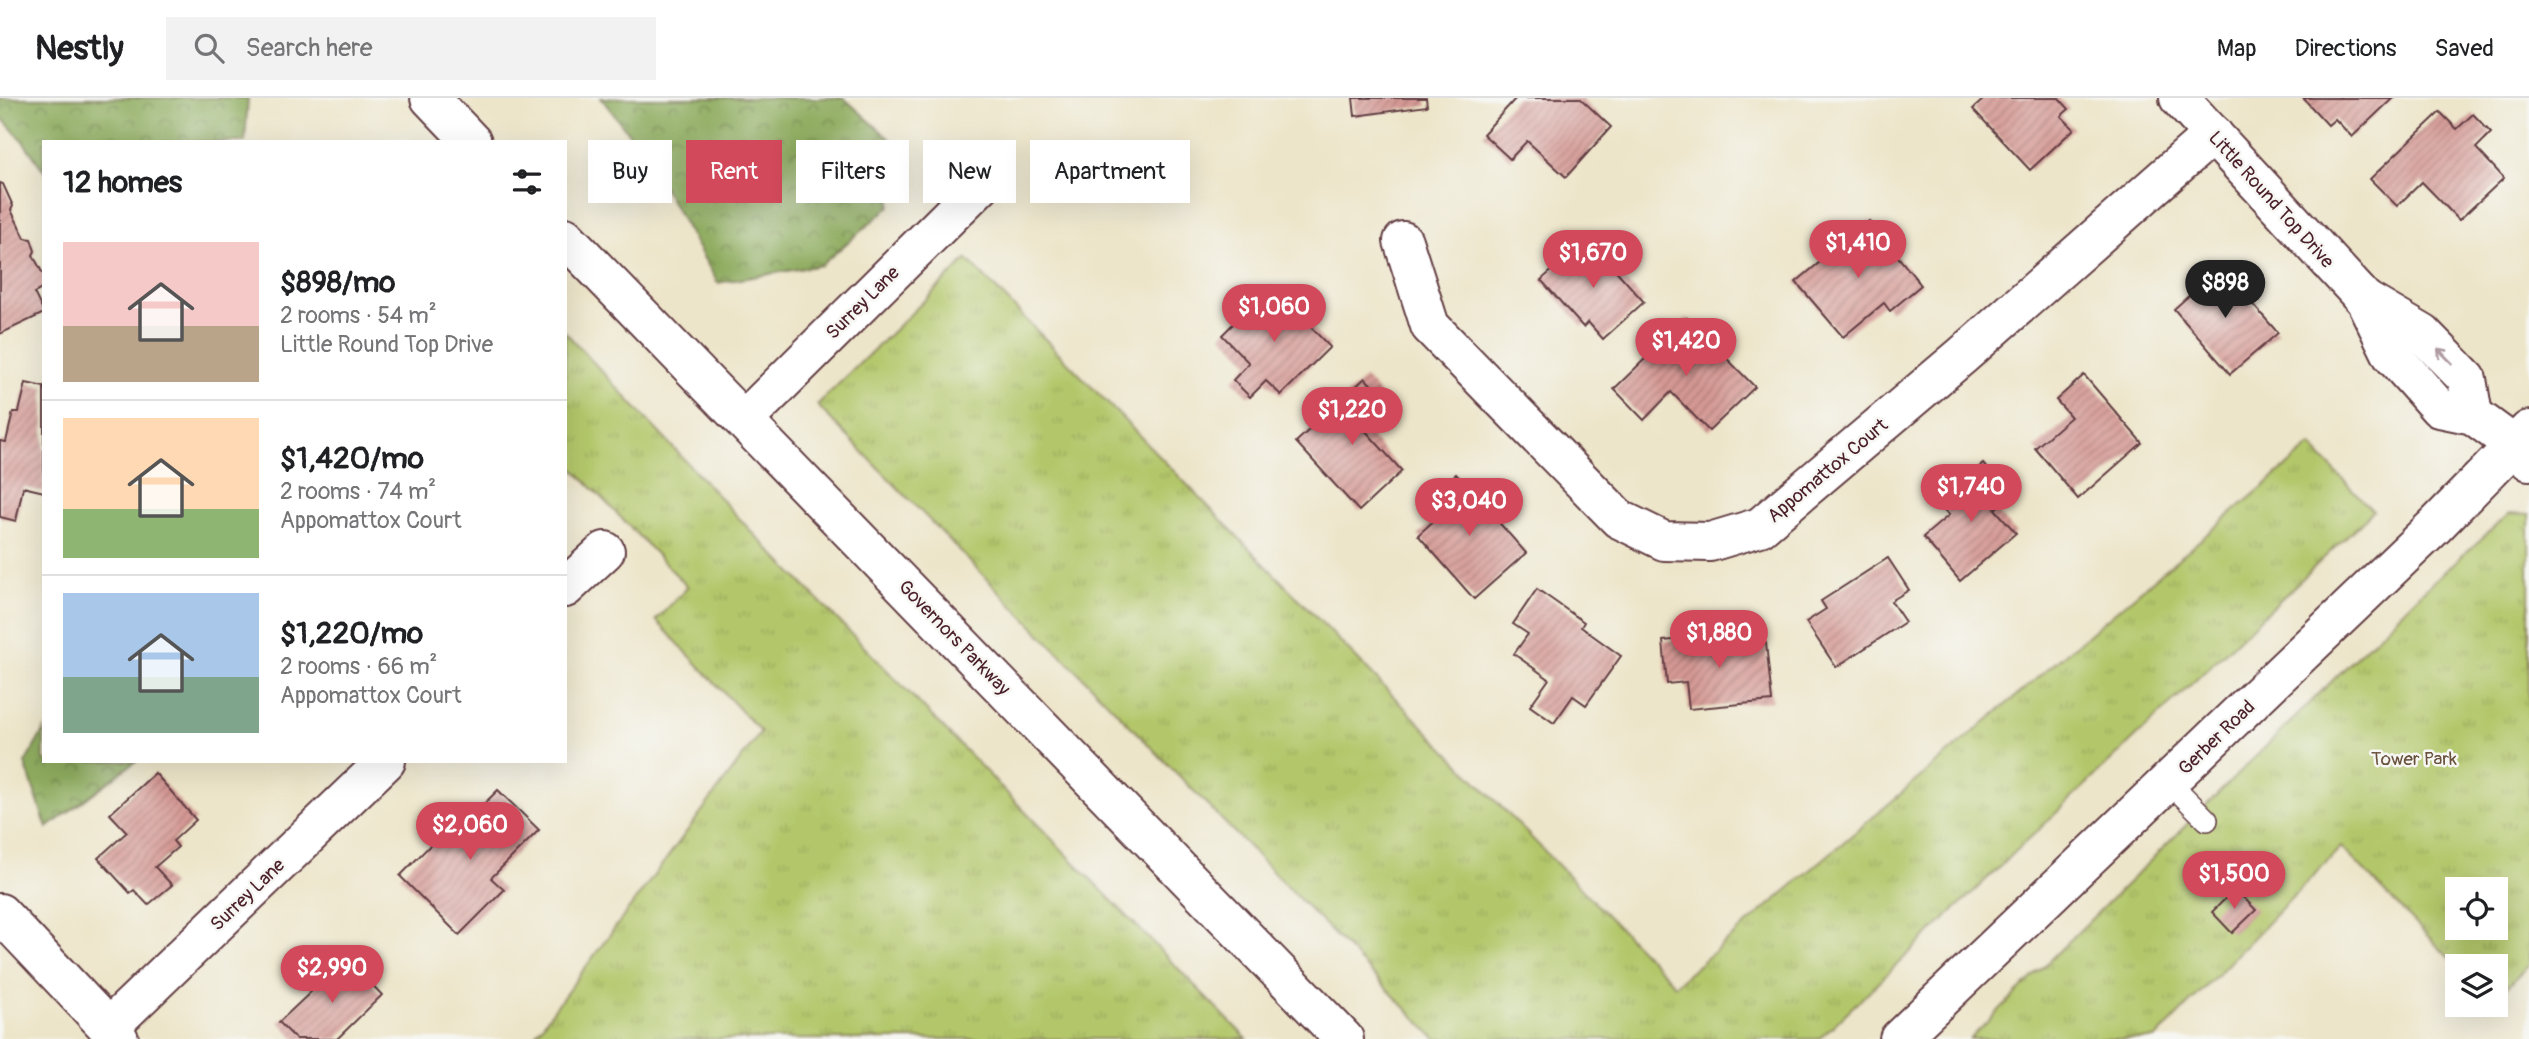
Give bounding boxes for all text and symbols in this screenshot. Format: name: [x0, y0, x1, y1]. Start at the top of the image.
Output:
search box: [166, 17, 656, 80]
text: Nestly: [35, 28, 124, 69]
icon: search: [190, 29, 228, 67]
text: Search here: [246, 32, 373, 64]
text: Map: [2217, 34, 2257, 63]
text: Directions: [2295, 34, 2396, 63]
text: Saved: [2434, 34, 2494, 63]
street label: Little Round Top Drive: [2203, 126, 2340, 274]
chip: Buy: [588, 140, 672, 203]
chip: Rent: [686, 140, 782, 203]
chip: Filters: [796, 140, 909, 203]
chip: New: [923, 140, 1016, 203]
chip: Apartment: [1030, 140, 1190, 203]
icon: filters: [508, 163, 546, 201]
text: 12 homes: [63, 164, 182, 201]
pin: $1,410: [1801, 220, 1915, 280]
text: $1,410: [1825, 228, 1891, 257]
pin: $1,670: [1536, 230, 1650, 290]
text: $1,670: [1559, 238, 1627, 267]
street label: Surrey Lane: [821, 260, 905, 345]
pin: $898: [2184, 260, 2266, 320]
text: $898/mo: [280, 264, 395, 301]
text: $898: [2201, 268, 2249, 297]
icon: home: [119, 270, 203, 354]
pin: $1,060: [1217, 285, 1331, 344]
text: $1,060: [1238, 292, 1310, 321]
text: 2 rooms · 54 m²: [280, 301, 437, 330]
pin: $1,420: [1629, 318, 1743, 378]
text: $1,420: [1651, 326, 1721, 355]
text: Little Round Top Drive: [280, 330, 493, 359]
one-way arrow: [2437, 348, 2454, 365]
pin: $1,220: [1295, 388, 1409, 447]
text: $1,220: [1318, 395, 1386, 424]
street label: Appomattox Court: [1763, 413, 1893, 528]
text: $1,420/mo: [280, 440, 424, 477]
icon: home: [119, 446, 203, 530]
pin: $1,740: [1914, 464, 2028, 524]
text: $1,740: [1937, 472, 2005, 501]
text: 2 rooms · 74 m²: [280, 477, 436, 506]
pin: $3,040: [1412, 478, 1526, 538]
text: $3,040: [1431, 486, 1507, 515]
text: Appomattox Court: [280, 506, 461, 535]
street label: Governors Parkway: [893, 575, 1015, 700]
pin: $1,880: [1662, 610, 1776, 670]
text: $1,220/mo: [280, 615, 423, 652]
text: $1,880: [1686, 618, 1752, 647]
icon: home: [119, 621, 203, 705]
text: 2 rooms · 66 m²: [280, 652, 437, 681]
text: Appomattox Court: [280, 681, 461, 710]
street label: Gerber Road: [2173, 695, 2260, 780]
park label: Tower Park: [2371, 747, 2457, 771]
pin: $2,060: [413, 802, 527, 862]
text: $2,060: [432, 810, 508, 839]
pin: $1,500: [2177, 852, 2291, 911]
street label: Surrey Lane: [205, 853, 290, 936]
text: $1,500: [2198, 859, 2270, 888]
map controls: [2445, 877, 2508, 1017]
button: locate: [2445, 877, 2508, 940]
pin: $2,990: [275, 946, 389, 1005]
text: $2,990: [297, 953, 367, 982]
button: layers: [2445, 954, 2508, 1017]

